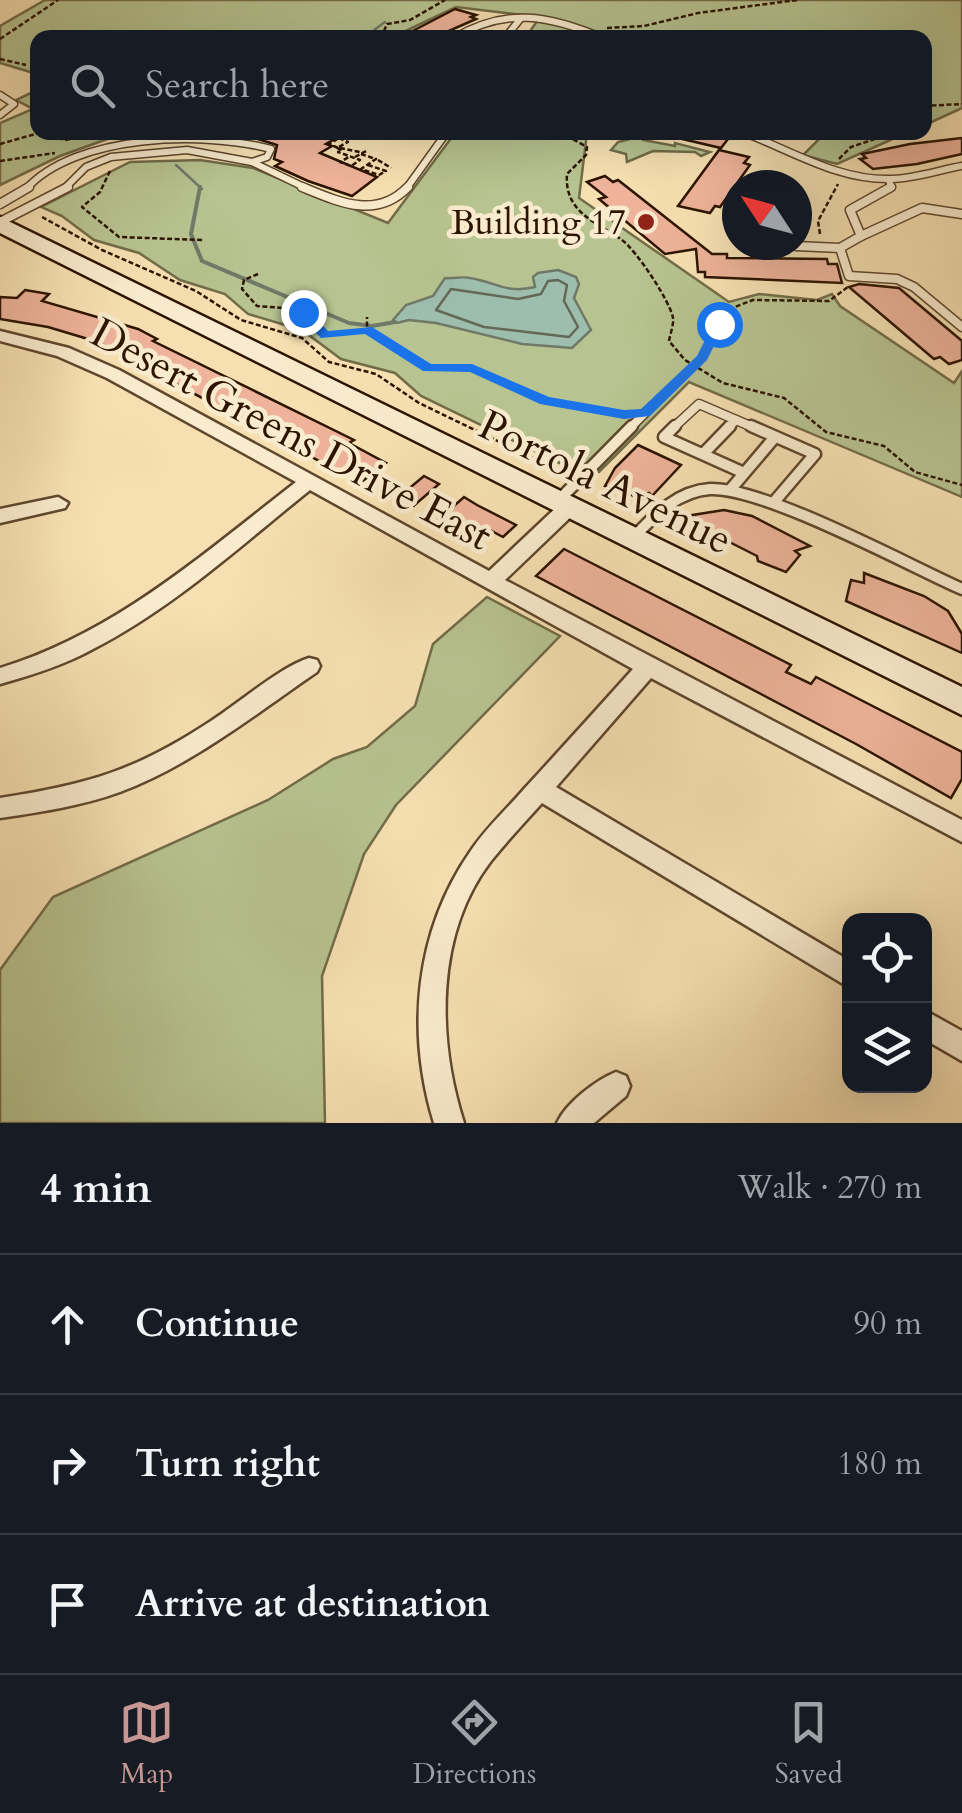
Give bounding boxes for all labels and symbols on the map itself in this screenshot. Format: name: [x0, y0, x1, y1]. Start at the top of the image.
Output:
north arrow: [722, 170, 812, 260]
place label: Building 17: [451, 199, 626, 247]
marker: Building 17: [635, 211, 657, 233]
route end: [281, 290, 327, 336]
route start: [697, 302, 743, 348]
street label: Desert Greens Drive East: [81, 304, 502, 564]
street label: Portola Avenue: [469, 396, 741, 568]

